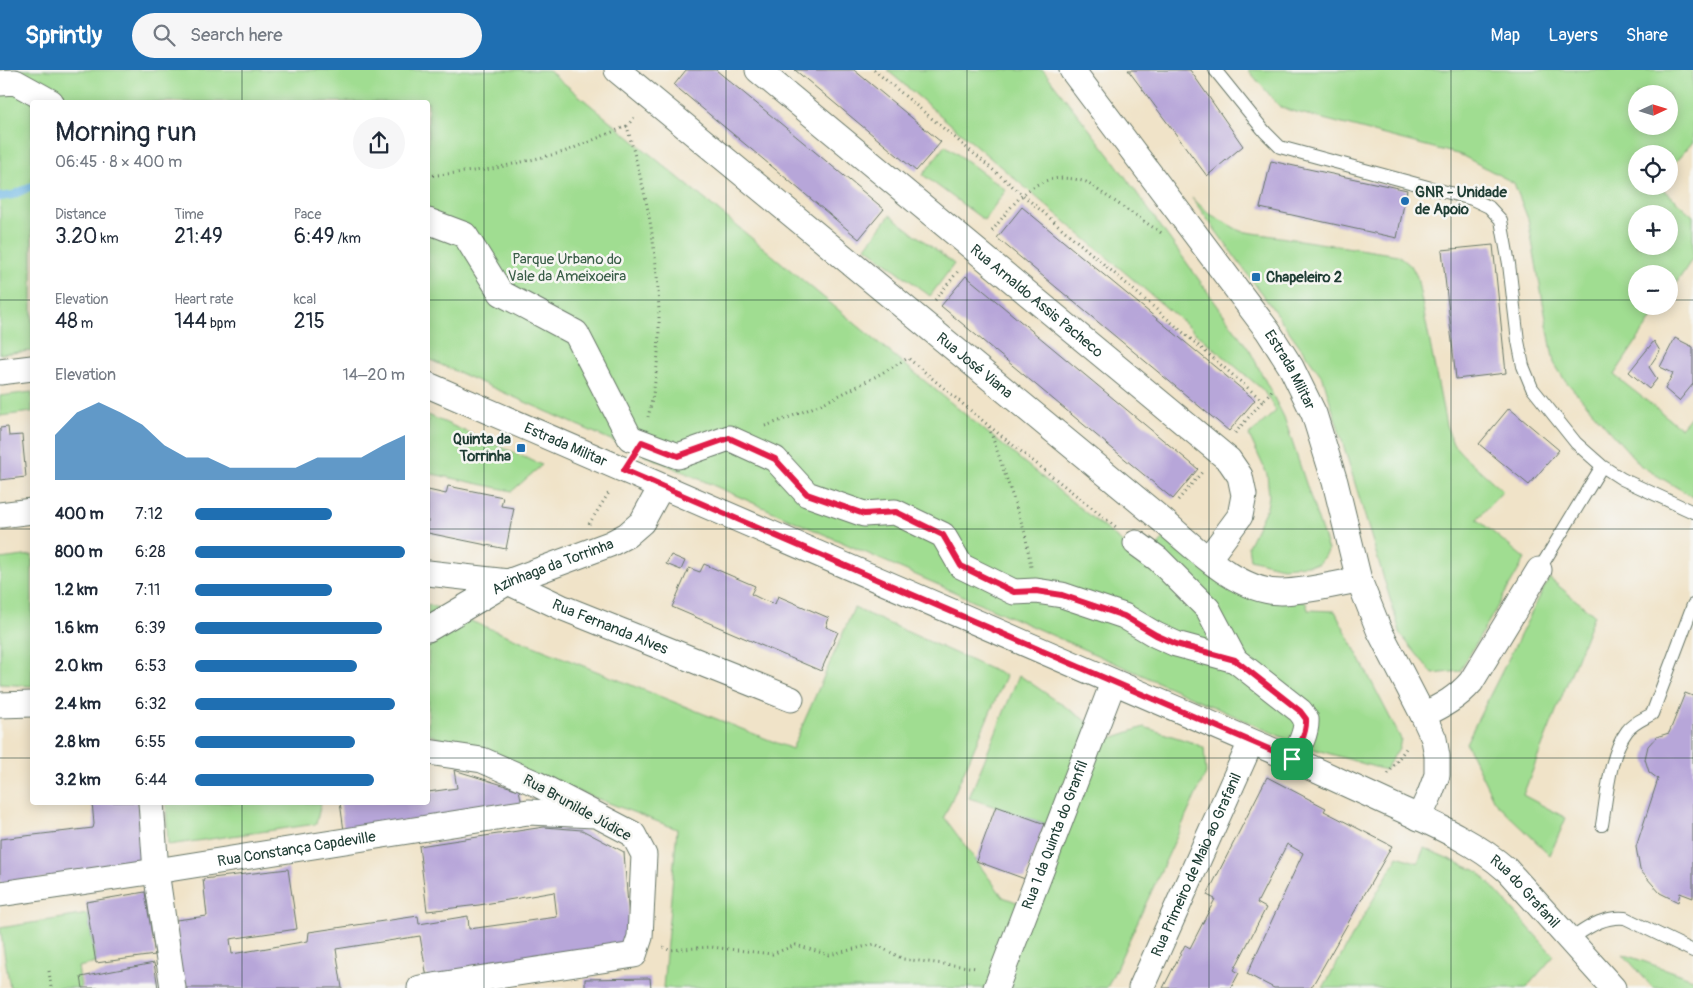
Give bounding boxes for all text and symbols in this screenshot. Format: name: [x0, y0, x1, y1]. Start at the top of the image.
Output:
search box: [132, 13, 482, 58]
text: Sprintly: [25, 21, 102, 50]
icon: search: [150, 21, 178, 49]
text: Search here: [190, 23, 283, 47]
text: Map: [1491, 24, 1520, 47]
text: Layers: [1548, 24, 1598, 47]
text: Share: [1626, 24, 1668, 47]
north arrow: [1628, 85, 1678, 135]
map controls: [1628, 85, 1678, 315]
text: Morning run: [55, 115, 197, 150]
button: share: [353, 117, 405, 169]
button: locate: [1628, 145, 1678, 195]
text: 06:45 · 8 × 400 m: [55, 152, 182, 172]
place label: GNR - Unidade de Apoio: [1415, 183, 1508, 219]
marker: GNR - Unidade de Apoio: [1399, 195, 1411, 207]
button: +: [1628, 205, 1678, 255]
text: Distance: [55, 206, 106, 223]
text: Time: [174, 206, 204, 223]
text: Pace: [294, 206, 321, 223]
text: 3.20: [55, 223, 97, 250]
text: 21:49: [174, 223, 223, 250]
text: 6:49: [294, 223, 334, 250]
text: km: [97, 230, 119, 247]
text: /km: [334, 230, 361, 247]
street label: Rua Arnaldo Assis Pacheco: [966, 240, 1107, 362]
park label: Parque Urbano do Vale da Ameixoeira: [508, 250, 626, 286]
button: −: [1628, 265, 1678, 315]
place label: Chapeleiro 2: [1266, 268, 1342, 287]
marker: Chapeleiro 2: [1250, 271, 1262, 283]
text: Elevation: [55, 291, 108, 308]
text: Heart rate: [174, 291, 233, 308]
text: kcal: [294, 291, 316, 308]
text: 48: [55, 308, 78, 335]
text: 144: [174, 308, 207, 335]
text: 215: [294, 308, 325, 335]
text: m: [78, 315, 93, 332]
text: bpm: [207, 315, 236, 332]
street label: Estrada Militar: [1260, 326, 1320, 413]
street label: Rua José Viana: [933, 328, 1017, 402]
text: Elevation: [55, 365, 116, 385]
text: 14–20 m: [342, 365, 405, 385]
street label: Estrada Militar: [521, 418, 611, 471]
place label: Quinta da Torrinha: [453, 430, 511, 466]
marker: Quinta da Torrinha: [515, 442, 527, 454]
text: 400 m: [55, 504, 104, 524]
text: 7:12: [135, 504, 163, 524]
street label: Azinhaga da Torrinha: [488, 534, 616, 599]
text: 800 m: [55, 542, 103, 562]
text: 6:28: [135, 542, 166, 562]
text: 1.2 km: [55, 580, 98, 600]
text: 7:11: [135, 580, 160, 600]
street label: Rua Fernanda Alves: [549, 595, 671, 658]
text: 1.6 km: [55, 618, 98, 638]
text: 6:39: [135, 618, 166, 638]
text: 2.0 km: [55, 656, 103, 676]
text: 6:53: [135, 656, 166, 676]
text: 2.4 km: [55, 694, 101, 714]
text: 6:32: [135, 694, 166, 714]
text: 2.8 km: [55, 732, 100, 752]
text: 6:55: [135, 732, 166, 752]
pin: [1271, 738, 1313, 780]
icon: arrive: [1278, 745, 1306, 773]
street label: Rua 1 da Quinta do Granfil: [1018, 758, 1092, 912]
text: 3.2 km: [55, 770, 101, 790]
text: 6:44: [135, 770, 167, 790]
street label: Rua Brunilde Júdice: [520, 770, 635, 846]
street label: Rua Primeiro de Maio ao Grafanil: [1147, 770, 1245, 960]
street label: Rua Constança Capdeville: [216, 827, 378, 871]
street label: Rua do Grafanil: [1486, 850, 1564, 932]

